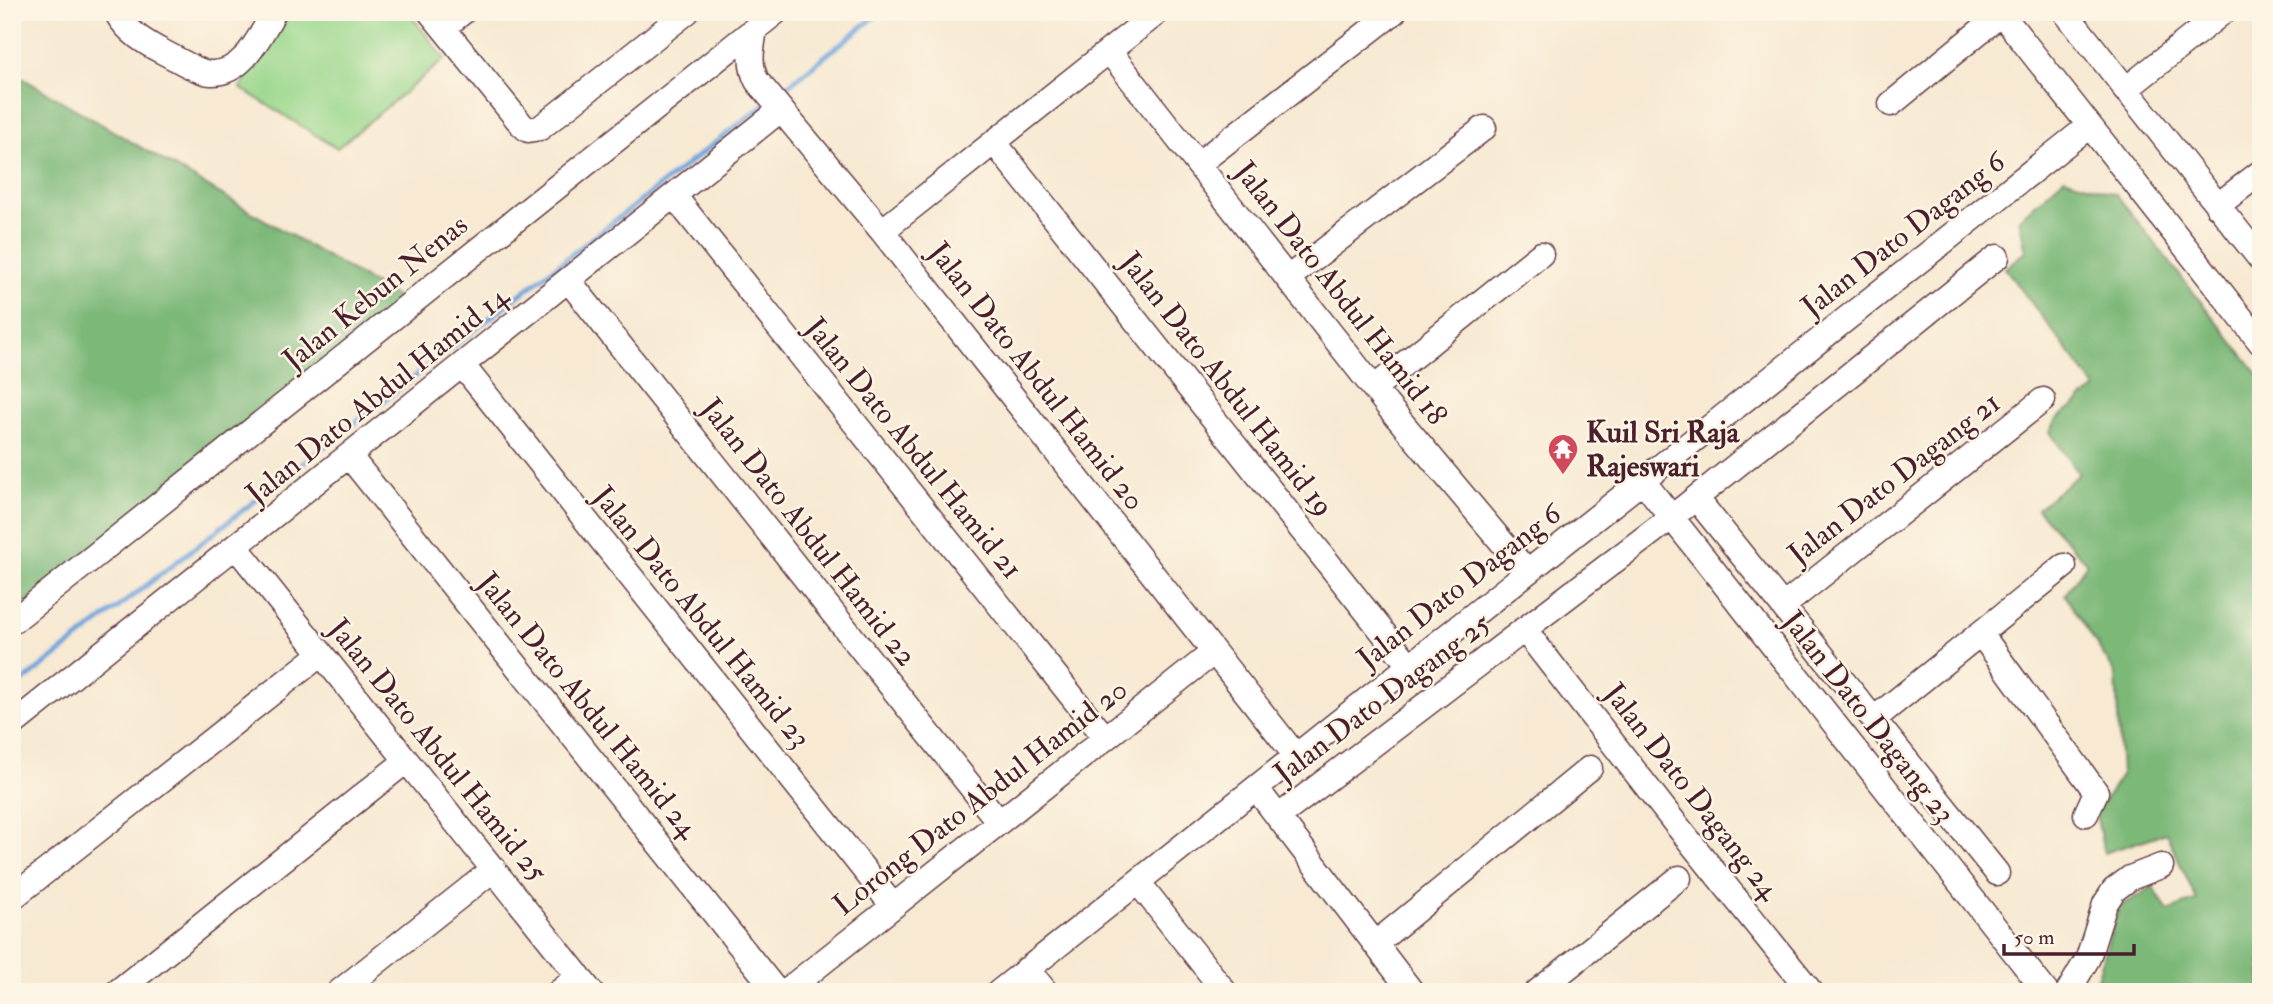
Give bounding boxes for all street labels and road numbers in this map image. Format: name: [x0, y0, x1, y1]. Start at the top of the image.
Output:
street label: Jalan Dato Dagang 6: [1793, 142, 2014, 326]
street label: Jalan Dato Abdul Hamid 18: [1225, 153, 1455, 433]
street label: Jalan Kebun Nenas: [274, 206, 475, 379]
street label: Jalan Dato Abdul Hamid 20: [920, 234, 1153, 518]
street label: Jalan Dato Abdul Hamid 19: [1111, 244, 1342, 524]
street label: Jalan Dato Abdul Hamid 14: [238, 277, 517, 513]
street label: Jalan Dato Abdul Hamid 21: [796, 309, 1031, 587]
street label: Jalan Dato Dagang 21: [1780, 384, 2008, 573]
street label: Jalan Dato Abdul Hamid 22: [692, 390, 925, 674]
street label: Jalan Dato Abdul Hamid 23: [584, 478, 819, 756]
street label: Jalan Dato Dagang 6: [1349, 494, 1570, 678]
street label: Jalan Dato Abdul Hamid 24: [468, 564, 707, 847]
street label: Jalan Dato Dagang 23: [1773, 603, 1963, 831]
street label: Jalan Dato Dagang 25: [1266, 604, 1499, 792]
street label: Jalan Dato Abdul Hamid 25: [319, 610, 556, 890]
street label: Lorong Dato Abdul Hamid 20: [826, 671, 1135, 924]
street label: Jalan Dato Dagang 24: [1595, 675, 1789, 908]

